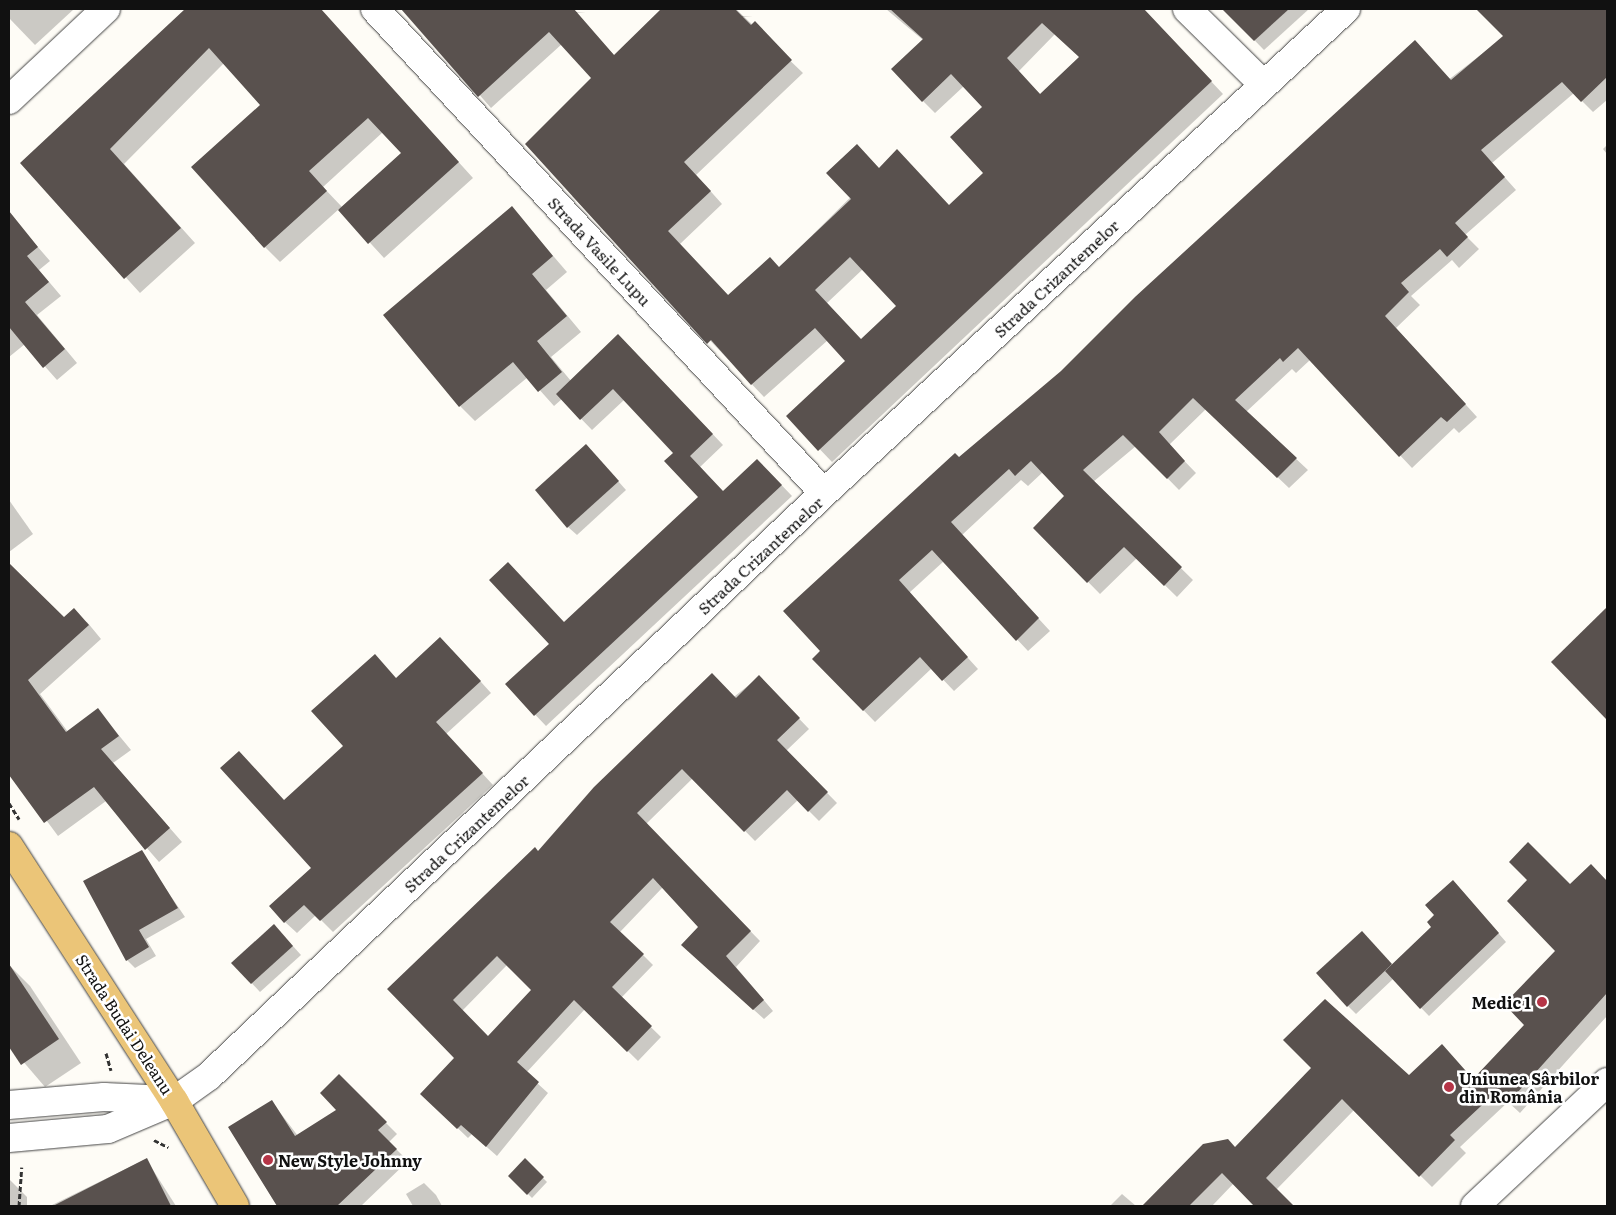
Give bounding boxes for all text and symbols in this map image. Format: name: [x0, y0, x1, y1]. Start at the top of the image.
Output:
street label: Strada Vasile Lupu: [545, 193, 655, 309]
street label: Strada Crizantemelor: [990, 215, 1122, 341]
street label: Strada Crizantemelor: [694, 492, 826, 618]
street label: Strada Crizantemelor: [400, 770, 532, 896]
street label: Strada Budai Deleanu: [72, 950, 178, 1098]
place label: Medic 1: [1471, 992, 1531, 1012]
marker: Medic 1: [1535, 995, 1549, 1009]
place label: Uniunea Sârbilor din România: [1459, 1068, 1599, 1106]
marker: Uniunea Sârbilor din România: [1443, 1081, 1455, 1093]
place label: New Style Johnny: [278, 1150, 422, 1170]
marker: New Style Johnny: [262, 1154, 274, 1166]

